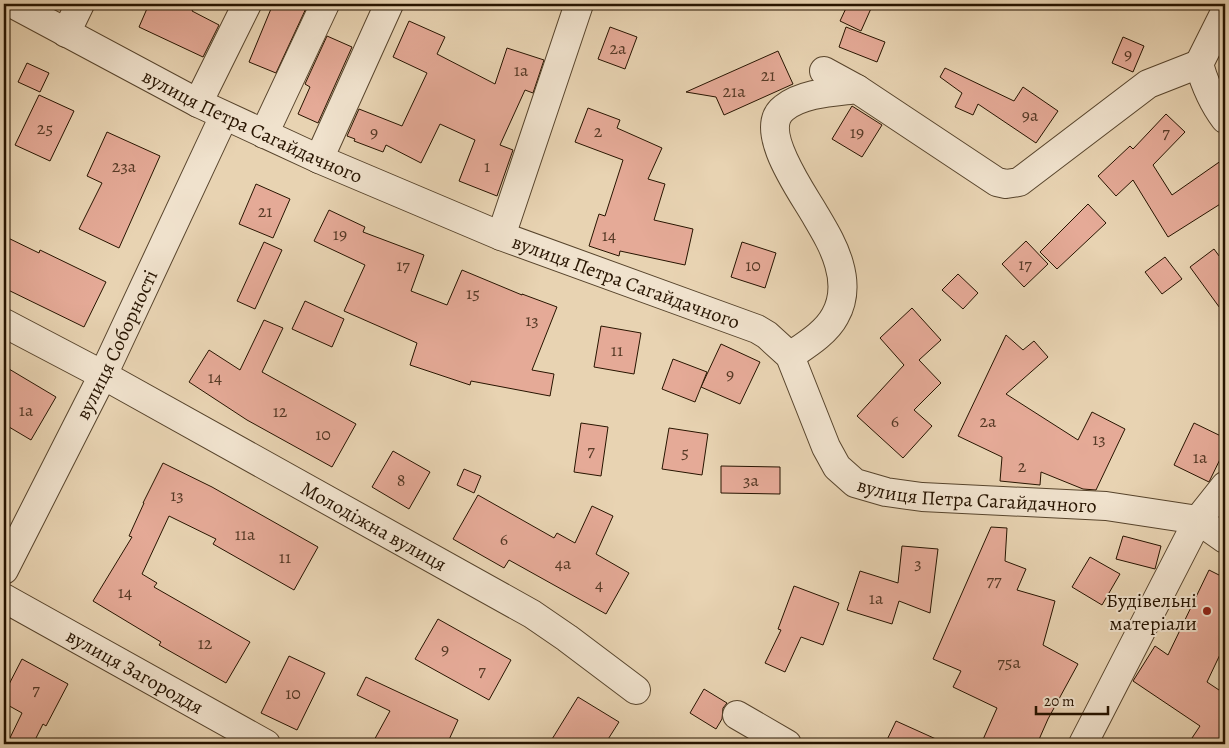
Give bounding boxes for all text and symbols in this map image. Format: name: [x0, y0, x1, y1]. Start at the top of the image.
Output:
house number: 2а: [610, 36, 627, 60]
house number: 9: [1124, 42, 1132, 66]
house number: 1а: [514, 58, 529, 82]
street label: вулиця Петра Сагайдачного: [138, 62, 367, 189]
house number: 21: [761, 63, 775, 87]
house number: 21а: [722, 79, 746, 103]
house number: 9а: [1022, 103, 1039, 127]
house number: 25: [37, 116, 53, 140]
house number: 2: [594, 119, 603, 143]
house number: 9: [370, 120, 378, 144]
house number: 19: [850, 120, 864, 144]
house number: 7: [1162, 120, 1170, 144]
house number: 23а: [112, 154, 137, 178]
house number: 1: [484, 154, 490, 178]
house number: 21: [258, 199, 272, 223]
house number: 19: [333, 222, 347, 246]
house number: 14: [602, 223, 616, 247]
street label: вулиця Петра Сагайдачного: [509, 228, 744, 335]
house number: 17: [1018, 252, 1032, 276]
house number: 17: [396, 253, 410, 277]
house number: 10: [745, 253, 761, 277]
street label: вулиця Соборності: [69, 265, 164, 424]
house number: 15: [466, 281, 480, 305]
house number: 13: [525, 308, 539, 332]
house number: 11: [611, 338, 623, 362]
house number: 9: [726, 362, 734, 386]
house number: 14: [208, 365, 222, 389]
house number: 1а: [19, 398, 34, 422]
house number: 12: [273, 399, 288, 423]
house number: 6: [891, 409, 899, 433]
house number: 2а: [980, 409, 997, 433]
house number: 10: [315, 422, 331, 446]
house number: 13: [1092, 427, 1106, 451]
house number: 7: [587, 438, 595, 462]
house number: 5: [681, 440, 689, 464]
house number: 1а: [1193, 445, 1208, 469]
house number: 2: [1018, 454, 1027, 478]
house number: 8: [397, 468, 405, 492]
house number: 3а: [743, 468, 760, 492]
street label: вулиця Петра Сагайдачного: [854, 471, 1097, 519]
street label: Молодіжна вулиця: [296, 474, 452, 577]
house number: 13: [170, 483, 184, 507]
house number: 11а: [235, 522, 256, 546]
house number: 6: [500, 527, 508, 551]
house number: 11: [279, 545, 291, 569]
house number: 4а: [555, 551, 572, 575]
house number: 3: [914, 551, 922, 575]
house number: 77: [986, 568, 1002, 592]
house number: 4: [595, 572, 603, 596]
house number: 14: [118, 580, 132, 604]
house number: 1а: [869, 586, 884, 610]
place label: Будівельні матеріали: [1106, 587, 1197, 637]
marker: Будівельні матеріали: [1201, 605, 1213, 617]
street label: вулиця Загороддя: [62, 622, 209, 720]
house number: 12: [198, 631, 213, 655]
house number: 9: [441, 637, 449, 661]
house number: 75а: [997, 650, 1021, 674]
house number: 7: [478, 658, 486, 682]
house number: 7: [32, 677, 40, 701]
house number: 10: [285, 681, 301, 705]
scale bar: [1036, 683, 1109, 715]
text: 20 m: [1044, 691, 1075, 711]

